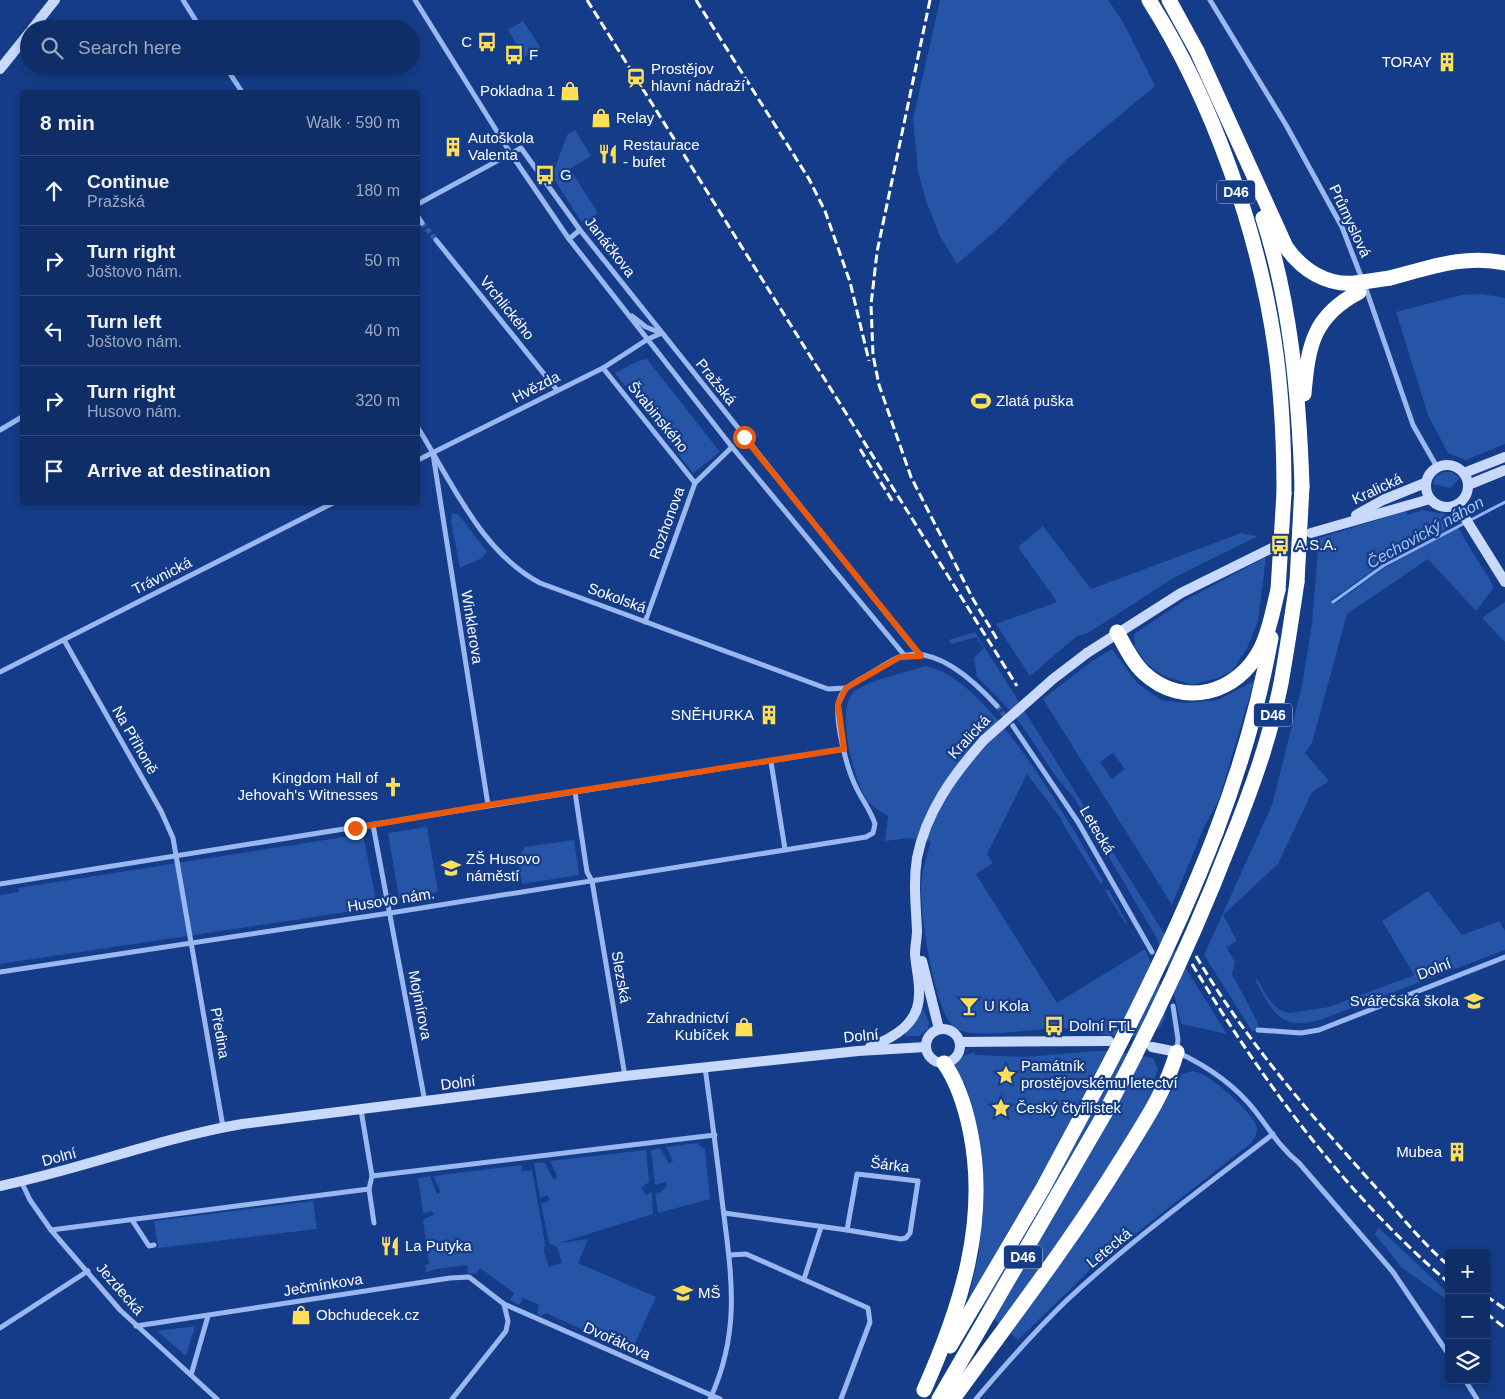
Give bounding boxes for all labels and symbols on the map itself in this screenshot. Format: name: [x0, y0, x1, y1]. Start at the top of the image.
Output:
bus stop icon: C: [476, 31, 498, 53]
place label: C: [461, 33, 472, 50]
bus stop icon: F: [503, 44, 525, 66]
place label: F: [529, 46, 538, 63]
building icon: TORAY: [1436, 51, 1458, 73]
place label: TORAY: [1382, 53, 1432, 70]
place label: Prostějov hlavní nádraží: [651, 60, 746, 94]
station icon: Prostějov hlavní nádraží: [625, 67, 647, 89]
shop icon: Pokladna 1: [559, 80, 581, 102]
place label: Pokladna 1: [480, 82, 555, 99]
shop icon: Relay: [590, 107, 612, 129]
place label: Relay: [616, 109, 655, 126]
place label: Autoškola Valenta: [468, 129, 535, 163]
building icon: Autoškola Valenta: [442, 136, 464, 158]
place label: Restaurace - bufet: [623, 136, 700, 170]
restaurant icon: Restaurace - bufet: [597, 143, 619, 165]
bus stop icon: G: [534, 164, 556, 186]
place label: G: [560, 166, 572, 183]
road number: D46: [1217, 180, 1255, 203]
street label: Průmyslová: [1326, 182, 1375, 260]
street label: Janáčkova: [582, 213, 640, 281]
street label: Vrchlického: [477, 272, 538, 343]
street label: Pražská: [693, 355, 740, 409]
street label: Hvězda: [509, 367, 563, 406]
street label: Švabinského: [625, 378, 692, 455]
sports icon: Zlatá puška: [970, 390, 992, 412]
place label: Zlatá puška: [996, 392, 1074, 409]
route start: [733, 426, 756, 449]
street label: Kralická: [1349, 469, 1405, 508]
street label: Rozhonova: [646, 484, 688, 561]
water label: Čechovický náhon: [1363, 492, 1487, 572]
bus stop icon: A.S.A.: [1269, 534, 1291, 556]
place label: A.S.A.: [1295, 536, 1338, 553]
street label: Trávnická: [129, 553, 195, 598]
street label: Sokolská: [586, 579, 649, 616]
street label: Winklerova: [458, 589, 487, 666]
street label: Na Příhoně: [109, 703, 162, 777]
building icon: SNĚHURKA: [758, 704, 780, 726]
road number: D46: [1254, 704, 1292, 726]
place label: SNĚHURKA: [671, 706, 754, 723]
street label: Kralická: [944, 711, 993, 762]
place label: Kingdom Hall of Jehovah's Witnesses: [238, 769, 379, 803]
church icon: Kingdom Hall of Jehovah's Witnesses: [382, 776, 404, 798]
street label: Letecká: [1077, 803, 1119, 857]
route end: [344, 817, 367, 840]
place label: ZŠ Husovo náměstí: [466, 850, 540, 884]
school or university icon: ZŠ Husovo náměstí: [440, 857, 462, 879]
street label: Husovo nám.: [346, 884, 436, 915]
street label: Slezská: [609, 950, 635, 1005]
street label: Dolní: [1414, 954, 1454, 983]
street label: Mojmírova: [405, 969, 436, 1042]
school or university icon: Svářečská škola: [1463, 990, 1485, 1012]
place label: Svářečská škola: [1350, 992, 1460, 1009]
bar icon: U Kola: [958, 995, 980, 1017]
place label: U Kola: [984, 997, 1030, 1014]
street label: Předina: [208, 1006, 233, 1060]
place label: Zahradnictví Kubíček: [646, 1009, 730, 1043]
bus stop icon: Dolní FTL: [1043, 1015, 1065, 1037]
shop icon: Zahradnictví Kubíček: [733, 1016, 755, 1038]
place label: Dolní FTL: [1069, 1017, 1135, 1034]
street label: Dolní: [843, 1025, 880, 1045]
place label: Památník prostějovskému letectví: [1021, 1057, 1179, 1091]
place icon: Památník prostějovskému letectví: [995, 1064, 1017, 1086]
street label: Dolní: [440, 1072, 477, 1093]
place icon: Český čtyřlístek: [990, 1097, 1012, 1119]
place label: Český čtyřlístek: [1016, 1099, 1122, 1116]
building icon: Mubea: [1446, 1141, 1468, 1163]
place label: Mubea: [1396, 1143, 1443, 1160]
street label: Dolní: [40, 1144, 79, 1169]
street label: Šárka: [870, 1154, 911, 1175]
street label: Letecká: [1083, 1224, 1135, 1271]
restaurant icon: La Putyka: [379, 1235, 401, 1257]
place label: La Putyka: [405, 1237, 472, 1254]
road number: D46: [1004, 1246, 1042, 1268]
street label: Jezdecká: [93, 1259, 148, 1319]
street label: Ječmínkova: [282, 1270, 364, 1299]
school or university icon: MŠ: [672, 1282, 694, 1304]
place label: MŠ: [698, 1284, 721, 1301]
shop icon: Obchudecek.cz: [290, 1304, 312, 1326]
place label: Obchudecek.cz: [316, 1306, 419, 1323]
street label: Dvořákova: [581, 1318, 654, 1363]

